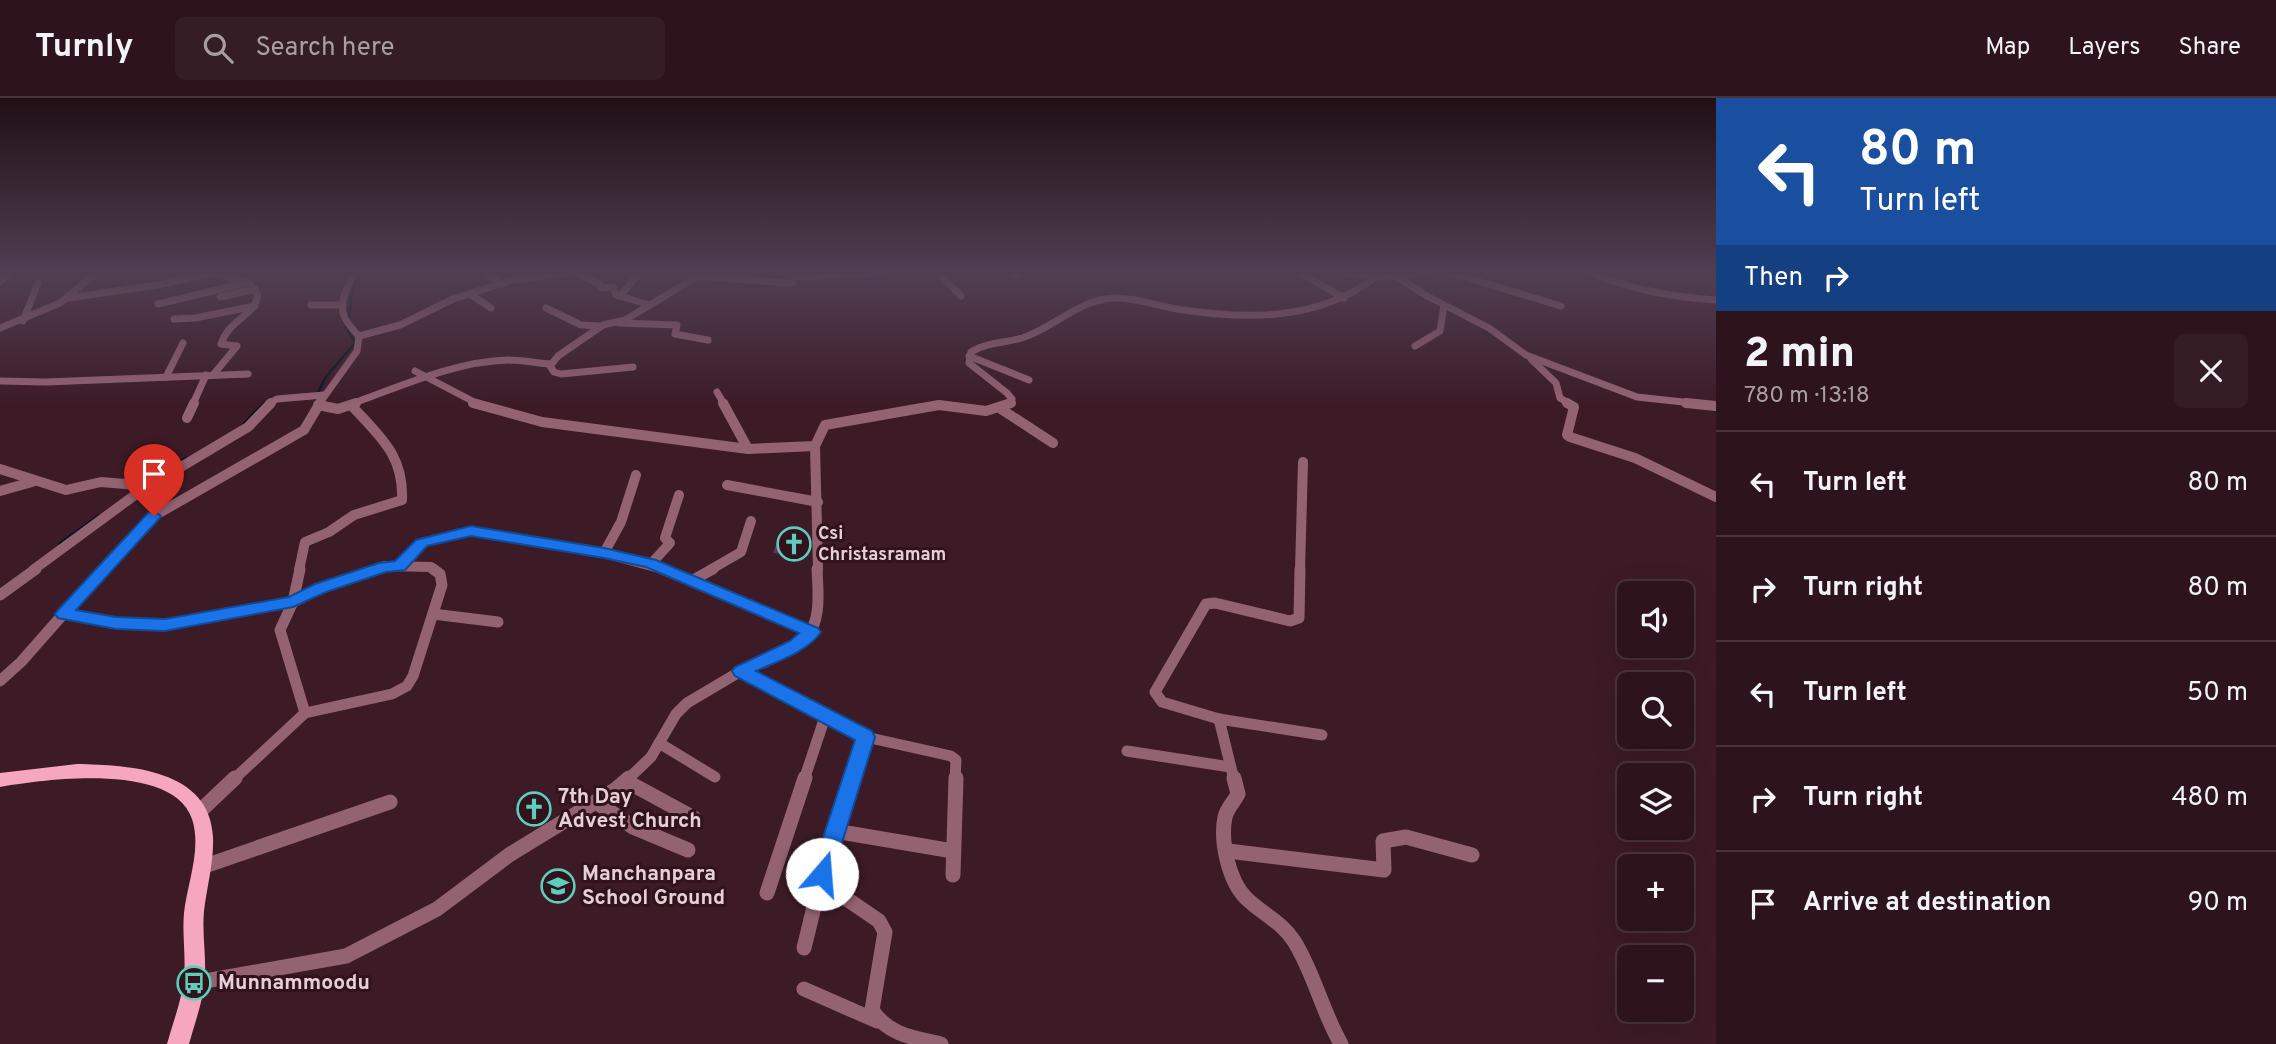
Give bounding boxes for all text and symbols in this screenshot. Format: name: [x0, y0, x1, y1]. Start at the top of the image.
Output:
search box: [175, 17, 665, 80]
text: Turnly: [35, 27, 133, 69]
icon: search: [199, 29, 237, 67]
text: Search here: [255, 32, 394, 65]
text: Map: [1985, 33, 2030, 63]
text: Layers: [2068, 33, 2140, 63]
text: Share: [2178, 33, 2241, 63]
text: 80 m: [1859, 121, 1976, 183]
icon: left: [1744, 126, 1835, 217]
text: Turn left: [1859, 182, 1980, 222]
icon: right: [1817, 259, 1855, 297]
text: Then: [1744, 262, 1803, 295]
text: 2 min: [1744, 329, 1855, 382]
button: close: [2174, 334, 2248, 408]
text: 780 m · 13:18: [1744, 382, 1870, 411]
pin: [124, 444, 184, 516]
icon: arrive: [135, 455, 173, 493]
icon: left: [1744, 465, 1782, 503]
text: Turn left: [1803, 467, 1907, 500]
text: 80 m: [2188, 467, 2248, 500]
place label: Csi Christasramam: [818, 523, 946, 567]
church icon: Csi Christasramam: [775, 525, 813, 563]
icon: right: [1744, 570, 1782, 608]
text: Turn right: [1803, 572, 1923, 605]
text: 80 m: [2188, 572, 2248, 605]
map controls: [1617, 581, 1694, 1022]
button: sound: [1617, 581, 1694, 658]
button: search: [1617, 672, 1694, 749]
icon: left: [1744, 675, 1782, 713]
text: Turn left: [1803, 677, 1907, 710]
text: 50 m: [2187, 677, 2248, 710]
button: layers: [1617, 763, 1694, 840]
icon: right: [1744, 780, 1782, 818]
text: Turn right: [1803, 782, 1923, 815]
text: 480 m: [2171, 782, 2248, 815]
place label: 7th Day Advest Church: [558, 784, 702, 835]
church icon: 7th Day Advest Church: [515, 790, 553, 828]
position arrow: [785, 837, 859, 911]
button: +: [1617, 854, 1694, 931]
place label: Manchanpara School Ground: [582, 861, 725, 912]
school or university icon: Manchanpara School Ground: [539, 867, 577, 905]
icon: arrive: [1744, 885, 1782, 923]
text: Arrive at destination: [1803, 887, 2051, 920]
text: 90 m: [2188, 887, 2248, 920]
button: −: [1617, 945, 1694, 1022]
bus stop icon: Munnammoodu: [175, 964, 213, 1002]
place label: Munnammoodu: [218, 970, 370, 997]

